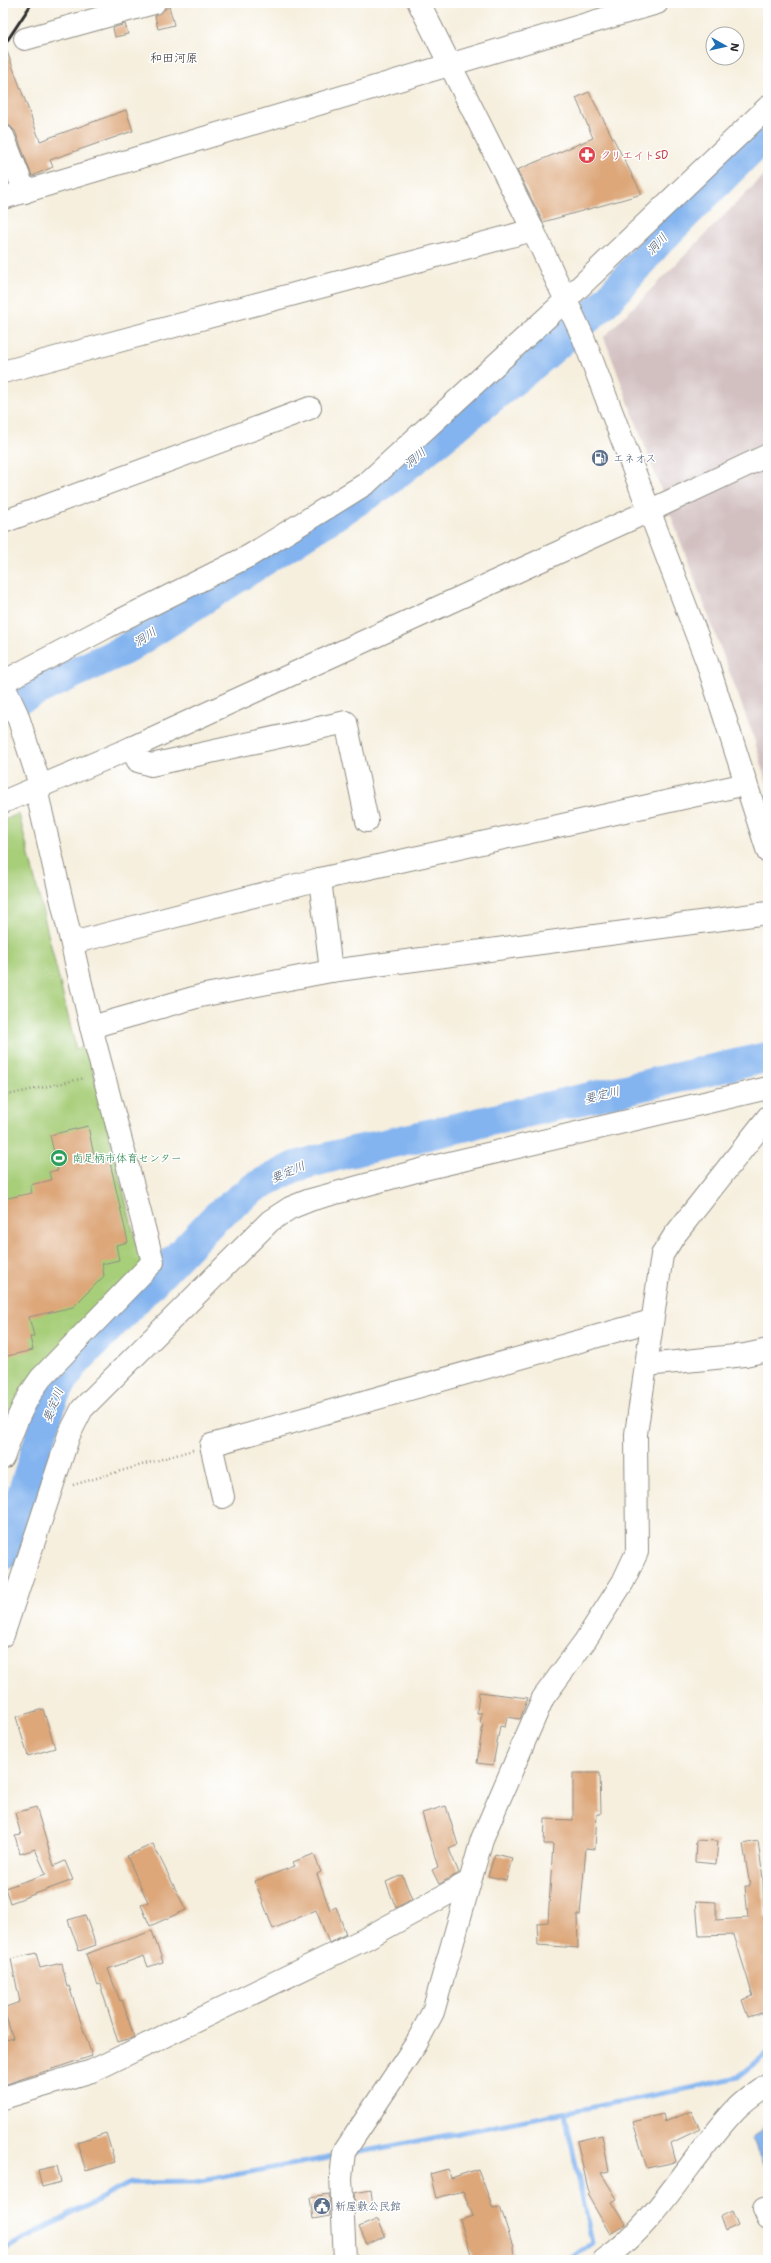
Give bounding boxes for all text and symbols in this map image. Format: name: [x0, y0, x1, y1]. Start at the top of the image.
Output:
north arrow: [705, 26, 745, 66]
text: N: [726, 42, 742, 53]
district label: 和田河原: [150, 50, 198, 66]
pharmacy icon: クリエイトSD: [577, 145, 597, 165]
place label: クリエイトSD: [600, 148, 668, 163]
water label: 洞川: [643, 230, 671, 258]
water label: 洞川: [401, 444, 429, 472]
fuel station icon: エネオス: [590, 448, 610, 468]
place label: エネオス: [613, 451, 656, 466]
water label: 洞川: [131, 624, 159, 650]
water label: 要定川: [583, 1083, 621, 1107]
sports icon: 南足柄市体育センター: [49, 1148, 69, 1168]
place label: 南足柄市体育センター: [72, 1151, 182, 1166]
water label: 要定川: [268, 1158, 308, 1186]
water label: 要定川: [39, 1385, 67, 1425]
public building icon: 新屋敷公民館: [312, 2196, 332, 2216]
place label: 新屋敷公民館: [335, 2199, 401, 2214]

